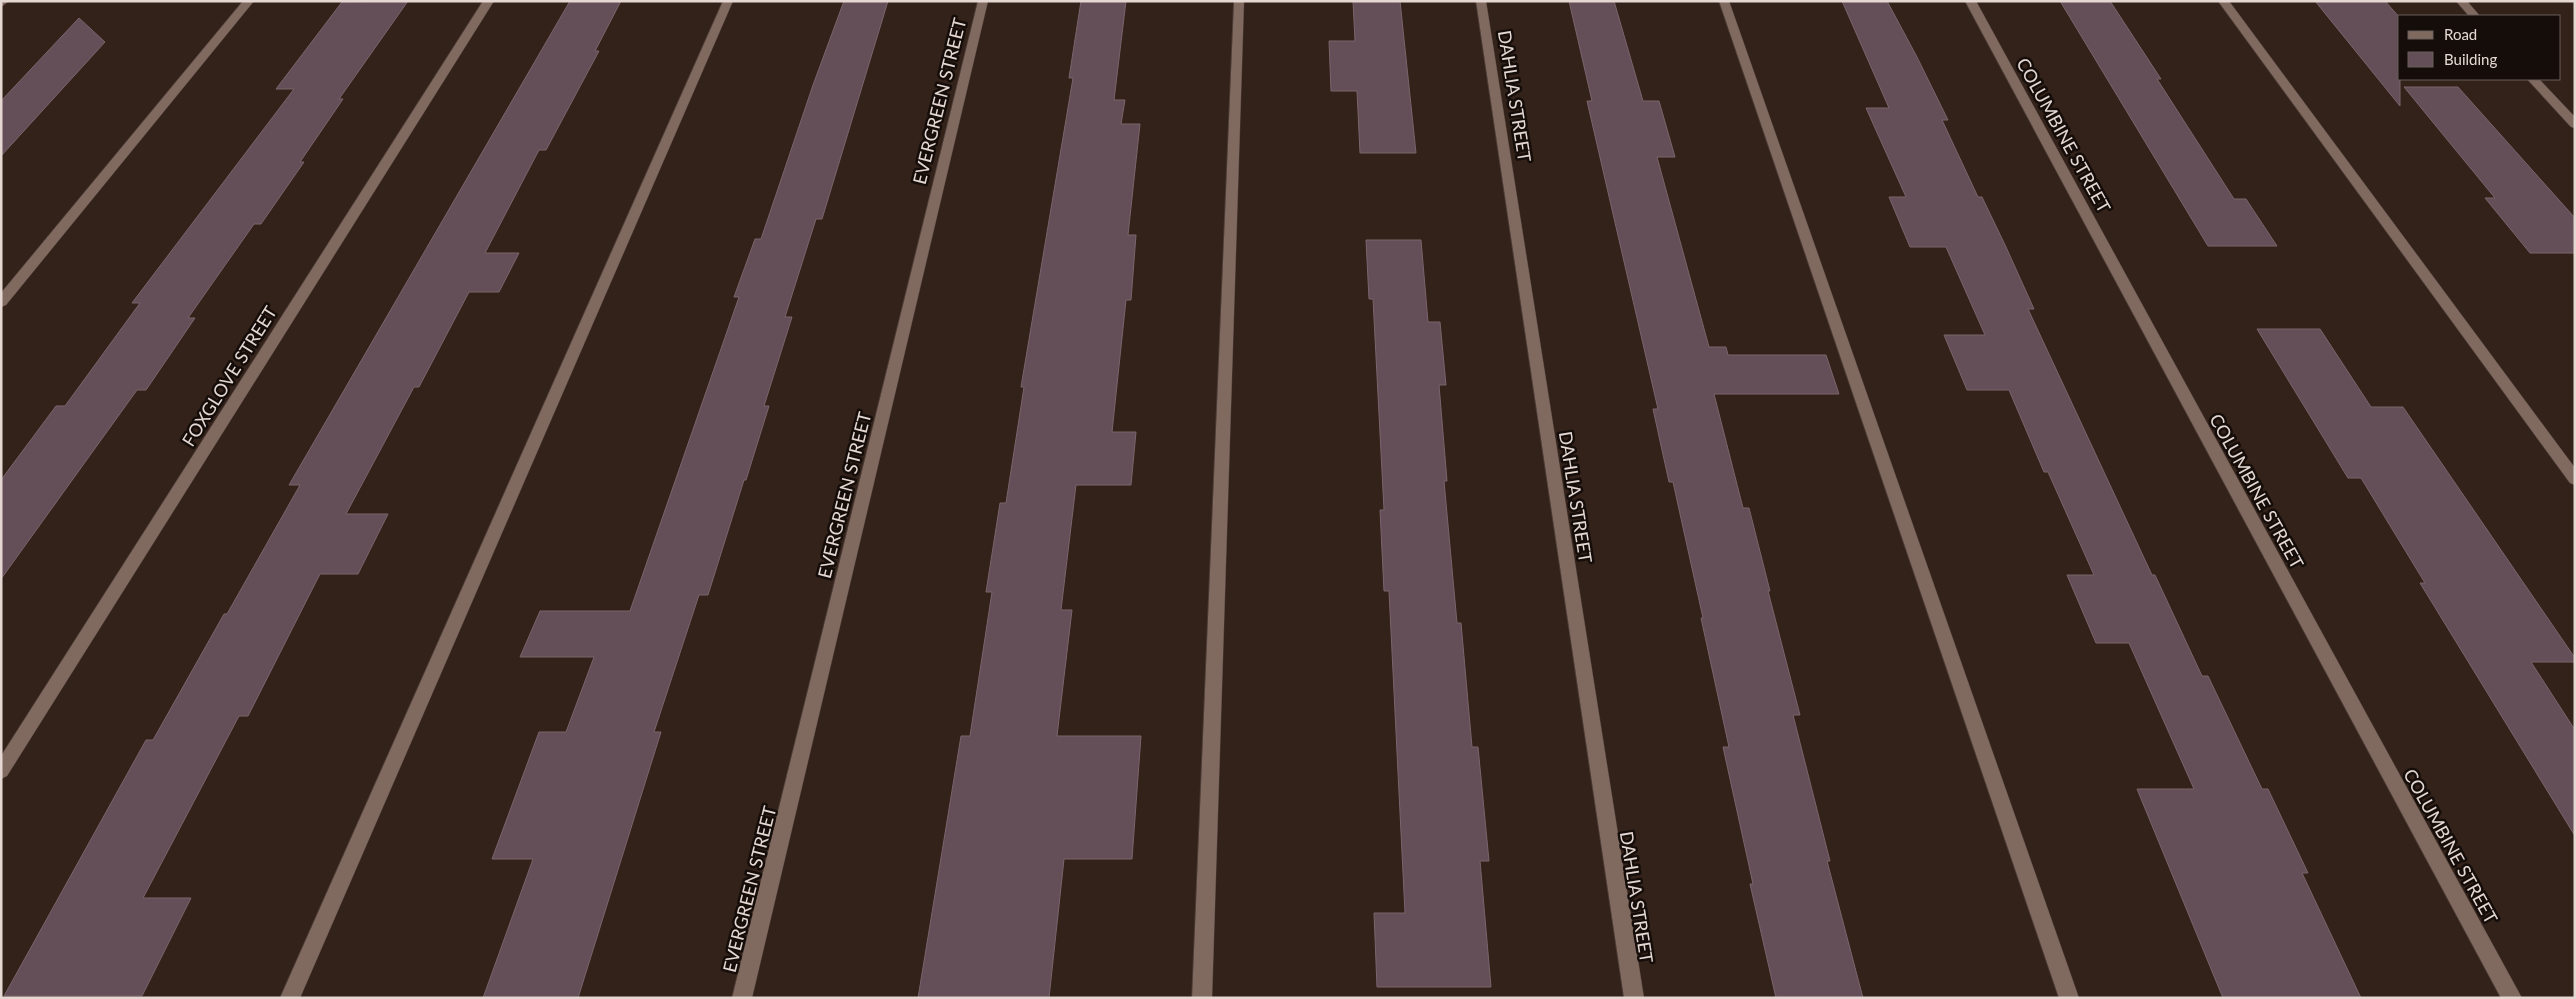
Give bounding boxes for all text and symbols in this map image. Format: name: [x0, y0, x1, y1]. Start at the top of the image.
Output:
street label: EVERGREEN STREET: [908, 15, 970, 187]
legend: [2398, 15, 2561, 80]
text: Road: [2444, 25, 2477, 43]
street label: DAHLIA STREET: [1494, 29, 1536, 164]
text: Building: [2444, 50, 2497, 68]
street label: COLUMBINE STREET: [2012, 54, 2116, 216]
street label: FOXGLOVE STREET: [177, 301, 281, 450]
street label: EVERGREEN STREET: [813, 409, 875, 581]
street label: COLUMBINE STREET: [2205, 410, 2309, 572]
street label: DAHLIA STREET: [1555, 430, 1597, 565]
street label: COLUMBINE STREET: [2399, 765, 2503, 927]
street label: EVERGREEN STREET: [718, 803, 780, 975]
street label: DAHLIA STREET: [1616, 830, 1658, 965]

